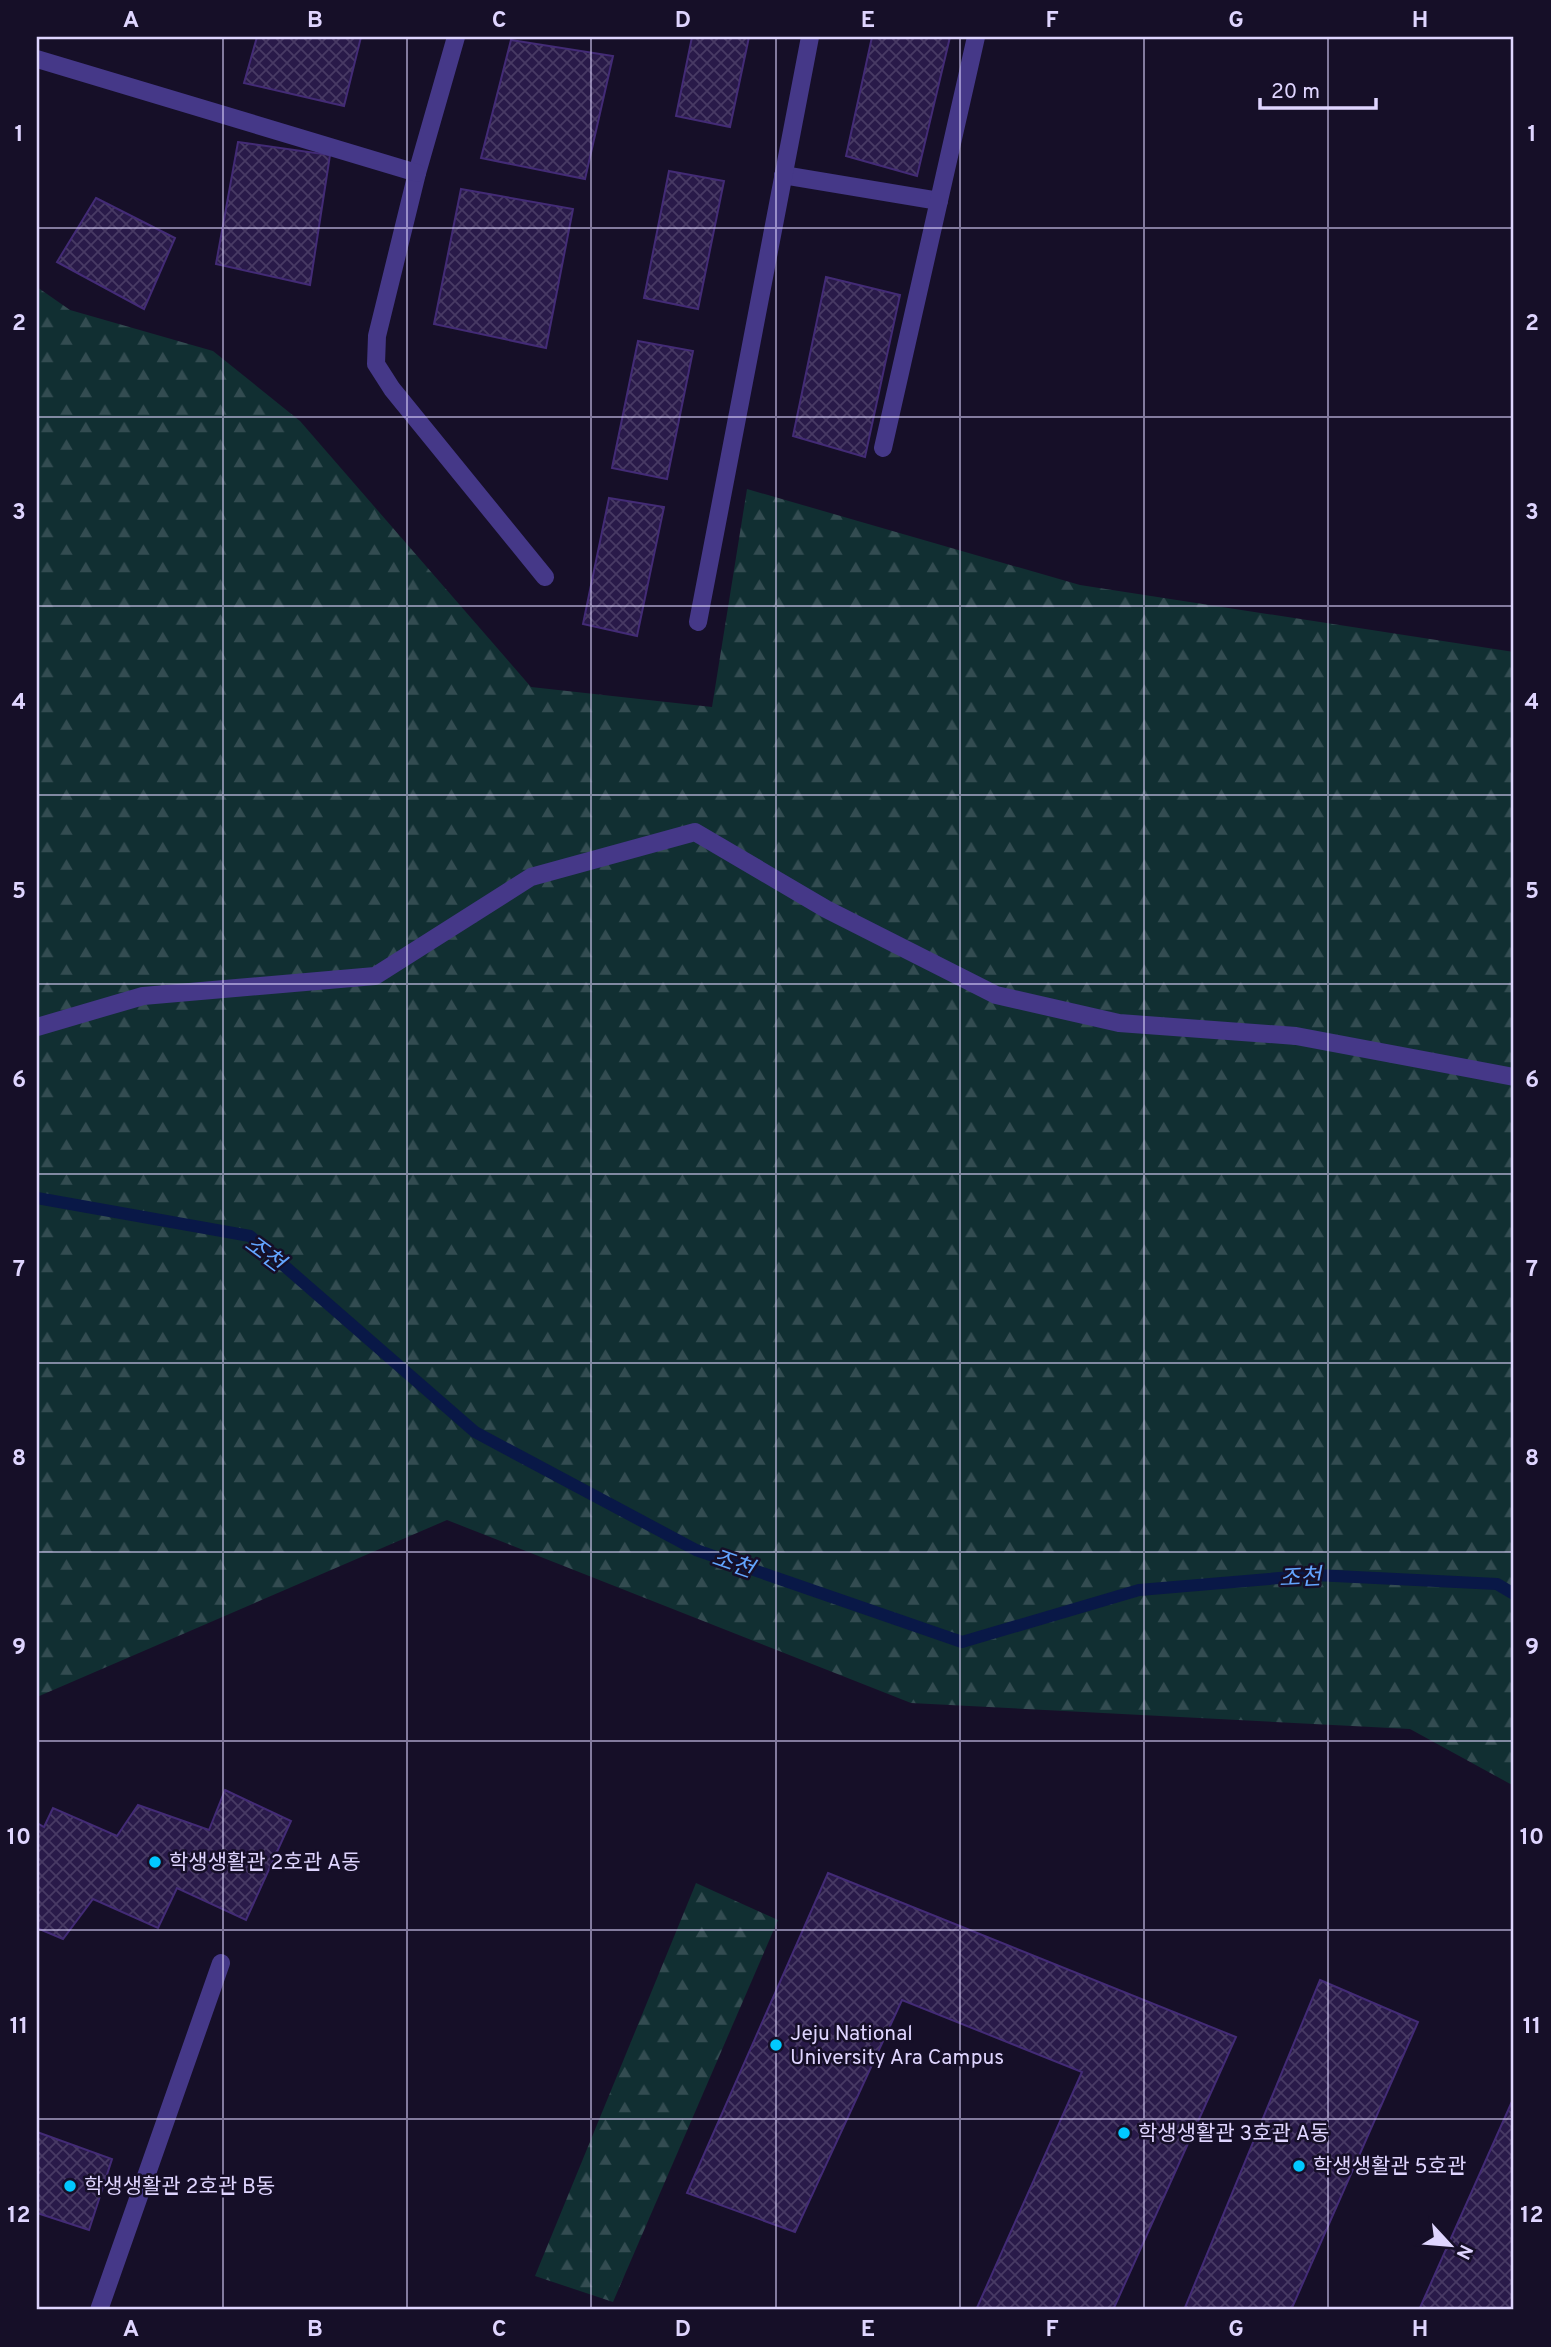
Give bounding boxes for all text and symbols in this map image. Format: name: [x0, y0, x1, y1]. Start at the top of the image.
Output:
text: A: [123, 7, 139, 36]
text: B: [307, 7, 323, 36]
text: C: [492, 7, 506, 36]
text: D: [675, 7, 691, 36]
text: E: [861, 7, 875, 36]
text: F: [1045, 7, 1059, 36]
text: G: [1228, 7, 1244, 36]
text: H: [1412, 7, 1428, 36]
scale bar: [1260, 66, 1376, 110]
text: 20 m: [1271, 79, 1320, 106]
text: 1: [14, 121, 24, 150]
text: 1: [1527, 121, 1537, 150]
text: 2: [12, 310, 26, 339]
text: 2: [1525, 310, 1539, 339]
text: 3: [12, 499, 26, 528]
text: 3: [1525, 499, 1539, 528]
text: 4: [12, 689, 26, 718]
text: 4: [1525, 689, 1539, 718]
text: 5: [12, 878, 26, 907]
text: 5: [1525, 878, 1539, 907]
text: 6: [12, 1067, 26, 1096]
text: 6: [1525, 1067, 1539, 1096]
water label: 조천: [238, 1231, 291, 1281]
text: 7: [13, 1256, 25, 1285]
text: 7: [1526, 1256, 1538, 1285]
text: 8: [12, 1445, 26, 1474]
text: 8: [1525, 1445, 1539, 1474]
water label: 조천: [707, 1545, 760, 1587]
water label: 조천: [1278, 1564, 1325, 1595]
text: 9: [12, 1634, 26, 1663]
text: 9: [1525, 1634, 1539, 1663]
text: 10: [7, 1824, 31, 1853]
text: 10: [1520, 1824, 1544, 1853]
place label: 학생생활관 2호관 A동: [169, 1850, 361, 1877]
marker: 학생생활관 2호관 A동: [147, 1854, 163, 1870]
text: 11: [10, 2013, 28, 2042]
text: 11: [1523, 2013, 1541, 2042]
place label: Jeju National University Ara Campus: [790, 2021, 1004, 2072]
marker: Jeju National University Ara Campus: [768, 2037, 784, 2053]
place label: 학생생활관 3호관 A동: [1138, 2121, 1329, 2148]
marker: 학생생활관 3호관 A동: [1116, 2125, 1132, 2141]
place label: 학생생활관 5호관: [1313, 2154, 1466, 2181]
marker: 학생생활관 5호관: [1291, 2158, 1307, 2174]
place label: 학생생활관 2호관 B동: [84, 2174, 275, 2201]
marker: 학생생활관 2호관 B동: [62, 2178, 78, 2194]
text: 12: [7, 2202, 31, 2231]
text: 12: [1520, 2202, 1544, 2231]
north arrow: [1414, 2210, 1484, 2280]
text: N: [1450, 2240, 1477, 2263]
text: A: [123, 2316, 139, 2345]
text: B: [307, 2316, 323, 2345]
text: C: [492, 2316, 506, 2345]
text: D: [675, 2316, 691, 2345]
text: E: [861, 2316, 875, 2345]
text: F: [1045, 2316, 1059, 2345]
text: G: [1228, 2316, 1244, 2345]
text: H: [1412, 2316, 1428, 2345]

